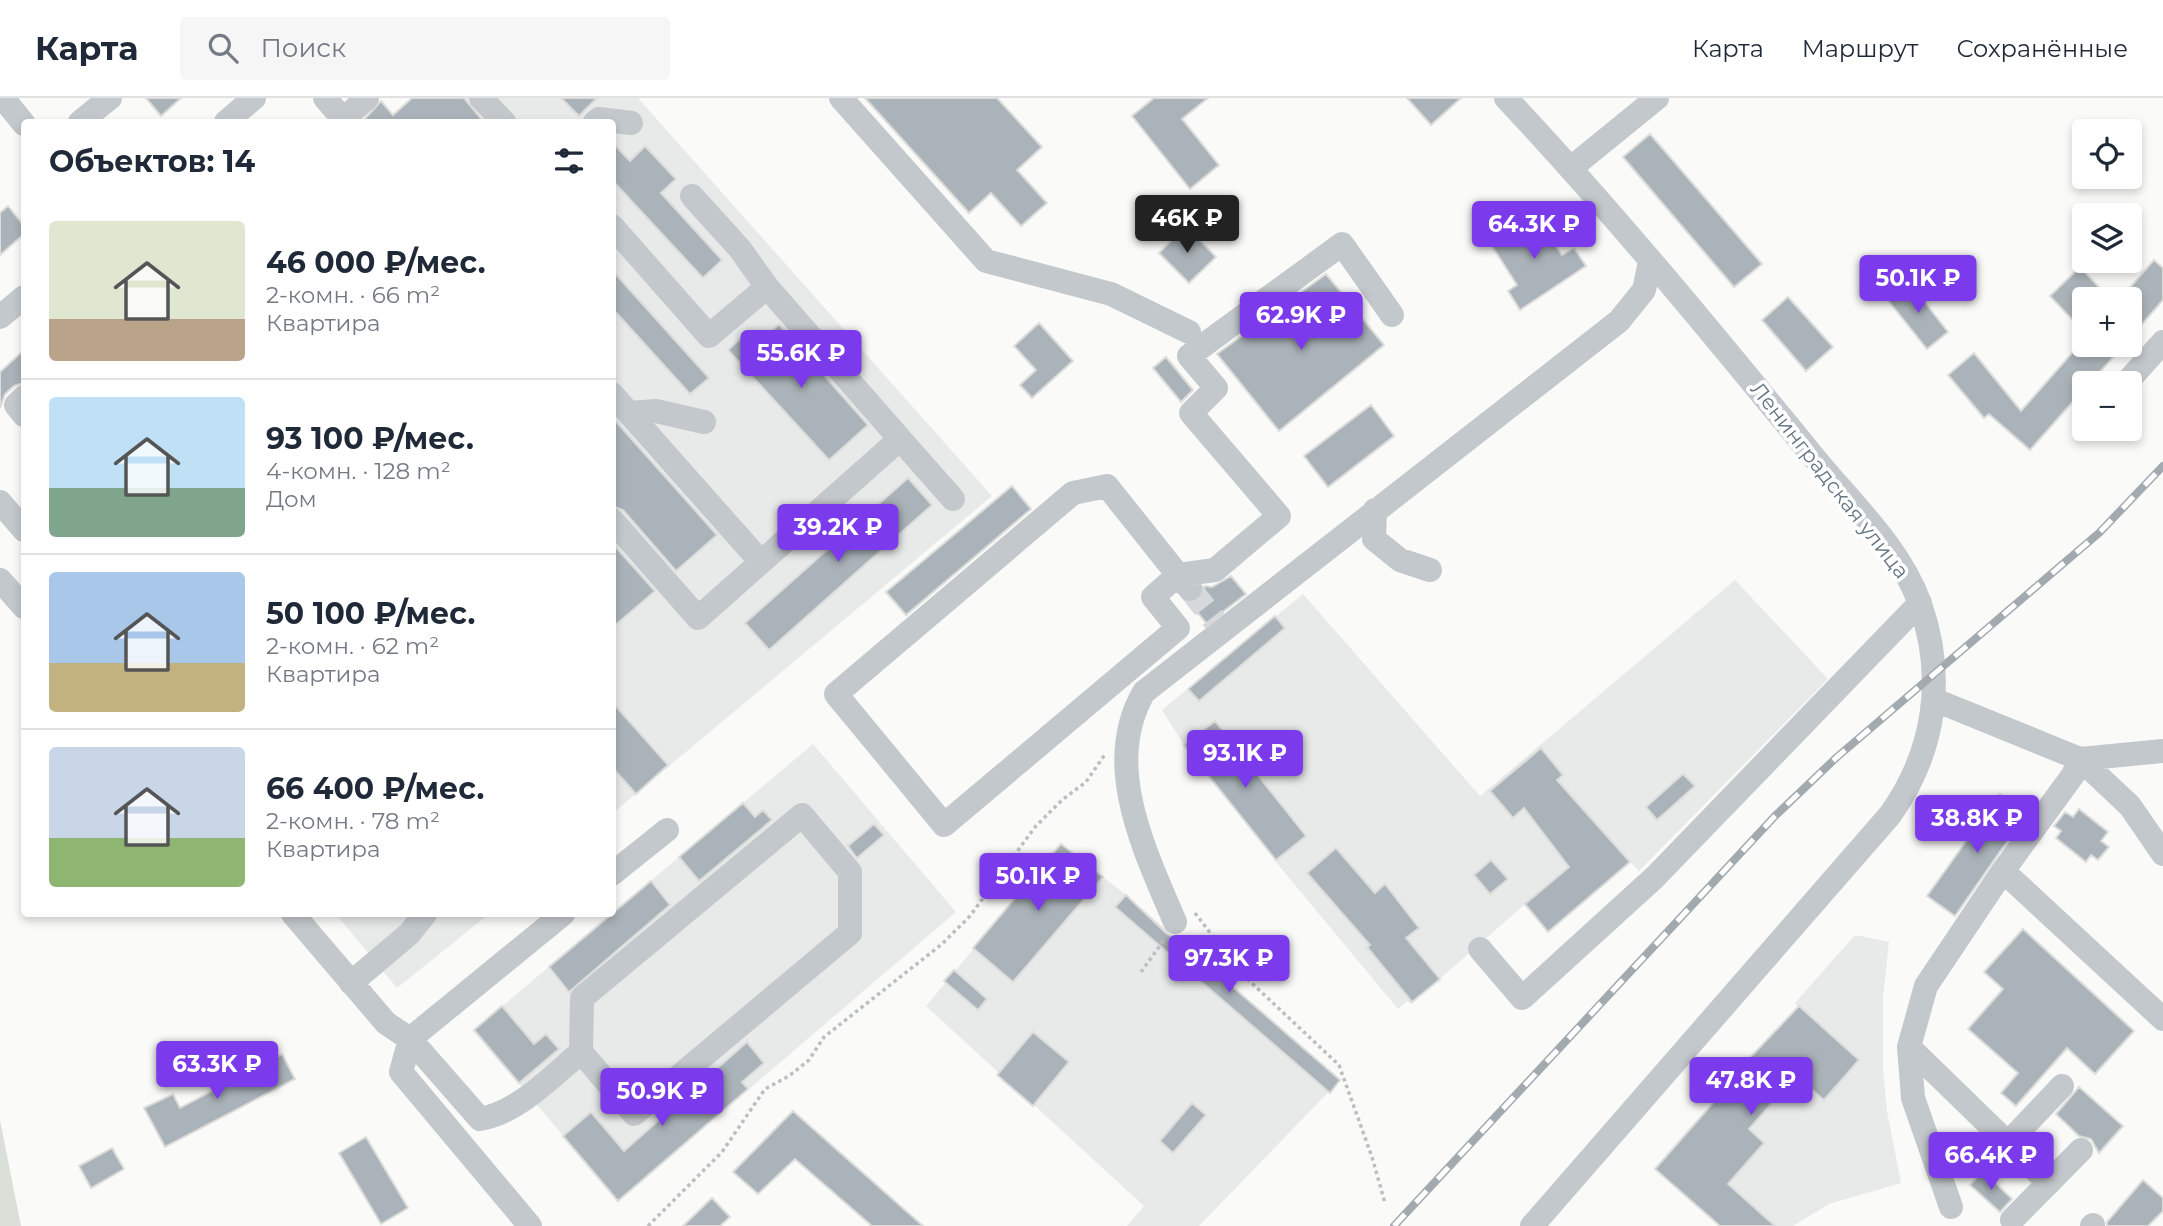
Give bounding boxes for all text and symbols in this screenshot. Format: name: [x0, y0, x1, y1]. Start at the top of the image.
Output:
search box: [180, 17, 670, 80]
text: Карта: [35, 28, 138, 68]
icon: search: [204, 29, 242, 67]
text: Поиск: [260, 32, 346, 64]
text: Карта: [1692, 34, 1764, 63]
text: Маршрут: [1802, 34, 1918, 63]
text: Сохранённые: [1956, 34, 2128, 63]
map controls: [2072, 119, 2142, 441]
button: locate: [2072, 119, 2142, 189]
icon: filters: [550, 142, 588, 180]
text: Объектов: 14: [49, 143, 255, 180]
pin: 46K ₽: [1138, 195, 1236, 255]
pin: 64.3K ₽: [1469, 202, 1599, 261]
button: layers: [2072, 203, 2142, 273]
text: 46K ₽: [1151, 204, 1223, 232]
text: 64.3K ₽: [1488, 210, 1580, 238]
text: 46 000 ₽/мес.: [266, 244, 486, 281]
icon: home: [105, 249, 189, 333]
pin: 50.1K ₽: [1853, 256, 1983, 315]
text: 50.1K ₽: [1875, 264, 1961, 292]
text: 2-комн. · 66 m²: [266, 281, 440, 309]
button: +: [2072, 287, 2142, 357]
pin: 62.9K ₽: [1236, 292, 1366, 352]
text: 62.9K ₽: [1256, 301, 1346, 329]
text: Квартира: [266, 309, 380, 337]
pin: 55.6K ₽: [736, 330, 866, 390]
text: 55.6K ₽: [756, 339, 846, 367]
button: −: [2072, 371, 2142, 441]
street label: Ленинградская улица: [1746, 377, 1914, 583]
text: 93 100 ₽/мес.: [266, 420, 474, 457]
icon: home: [105, 425, 189, 509]
text: 4-комн. · 128 m²: [266, 457, 451, 485]
text: Дом: [266, 485, 317, 513]
pin: 39.2K ₽: [773, 504, 903, 564]
text: 39.2K ₽: [793, 513, 883, 541]
text: 50 100 ₽/мес.: [266, 595, 475, 632]
icon: home: [105, 600, 189, 684]
text: 2-комн. · 62 m²: [266, 632, 439, 660]
text: Квартира: [266, 660, 380, 688]
pin: 93.1K ₽: [1180, 730, 1310, 790]
text: 93.1K ₽: [1203, 739, 1287, 767]
text: 66 400 ₽/мес.: [266, 770, 484, 807]
icon: home: [105, 775, 189, 859]
pin: 38.8K ₽: [1912, 796, 2042, 855]
text: 38.8K ₽: [1931, 804, 2023, 832]
text: 2-комн. · 78 m²: [266, 807, 440, 835]
text: Квартира: [266, 835, 380, 863]
pin: 50.1K ₽: [973, 854, 1103, 913]
text: 50.1K ₽: [995, 862, 1081, 890]
pin: 97.3K ₽: [1164, 936, 1294, 995]
text: 97.3K ₽: [1185, 944, 1273, 972]
pin: 63.3K ₽: [152, 1042, 282, 1101]
text: 63.3K ₽: [172, 1050, 262, 1078]
pin: 47.8K ₽: [1686, 1058, 1816, 1117]
text: 47.8K ₽: [1706, 1066, 1796, 1094]
pin: 50.9K ₽: [597, 1068, 727, 1128]
text: 50.9K ₽: [616, 1077, 708, 1105]
pin: 66.4K ₽: [1926, 1132, 2056, 1192]
text: 66.4K ₽: [1945, 1141, 2037, 1169]

